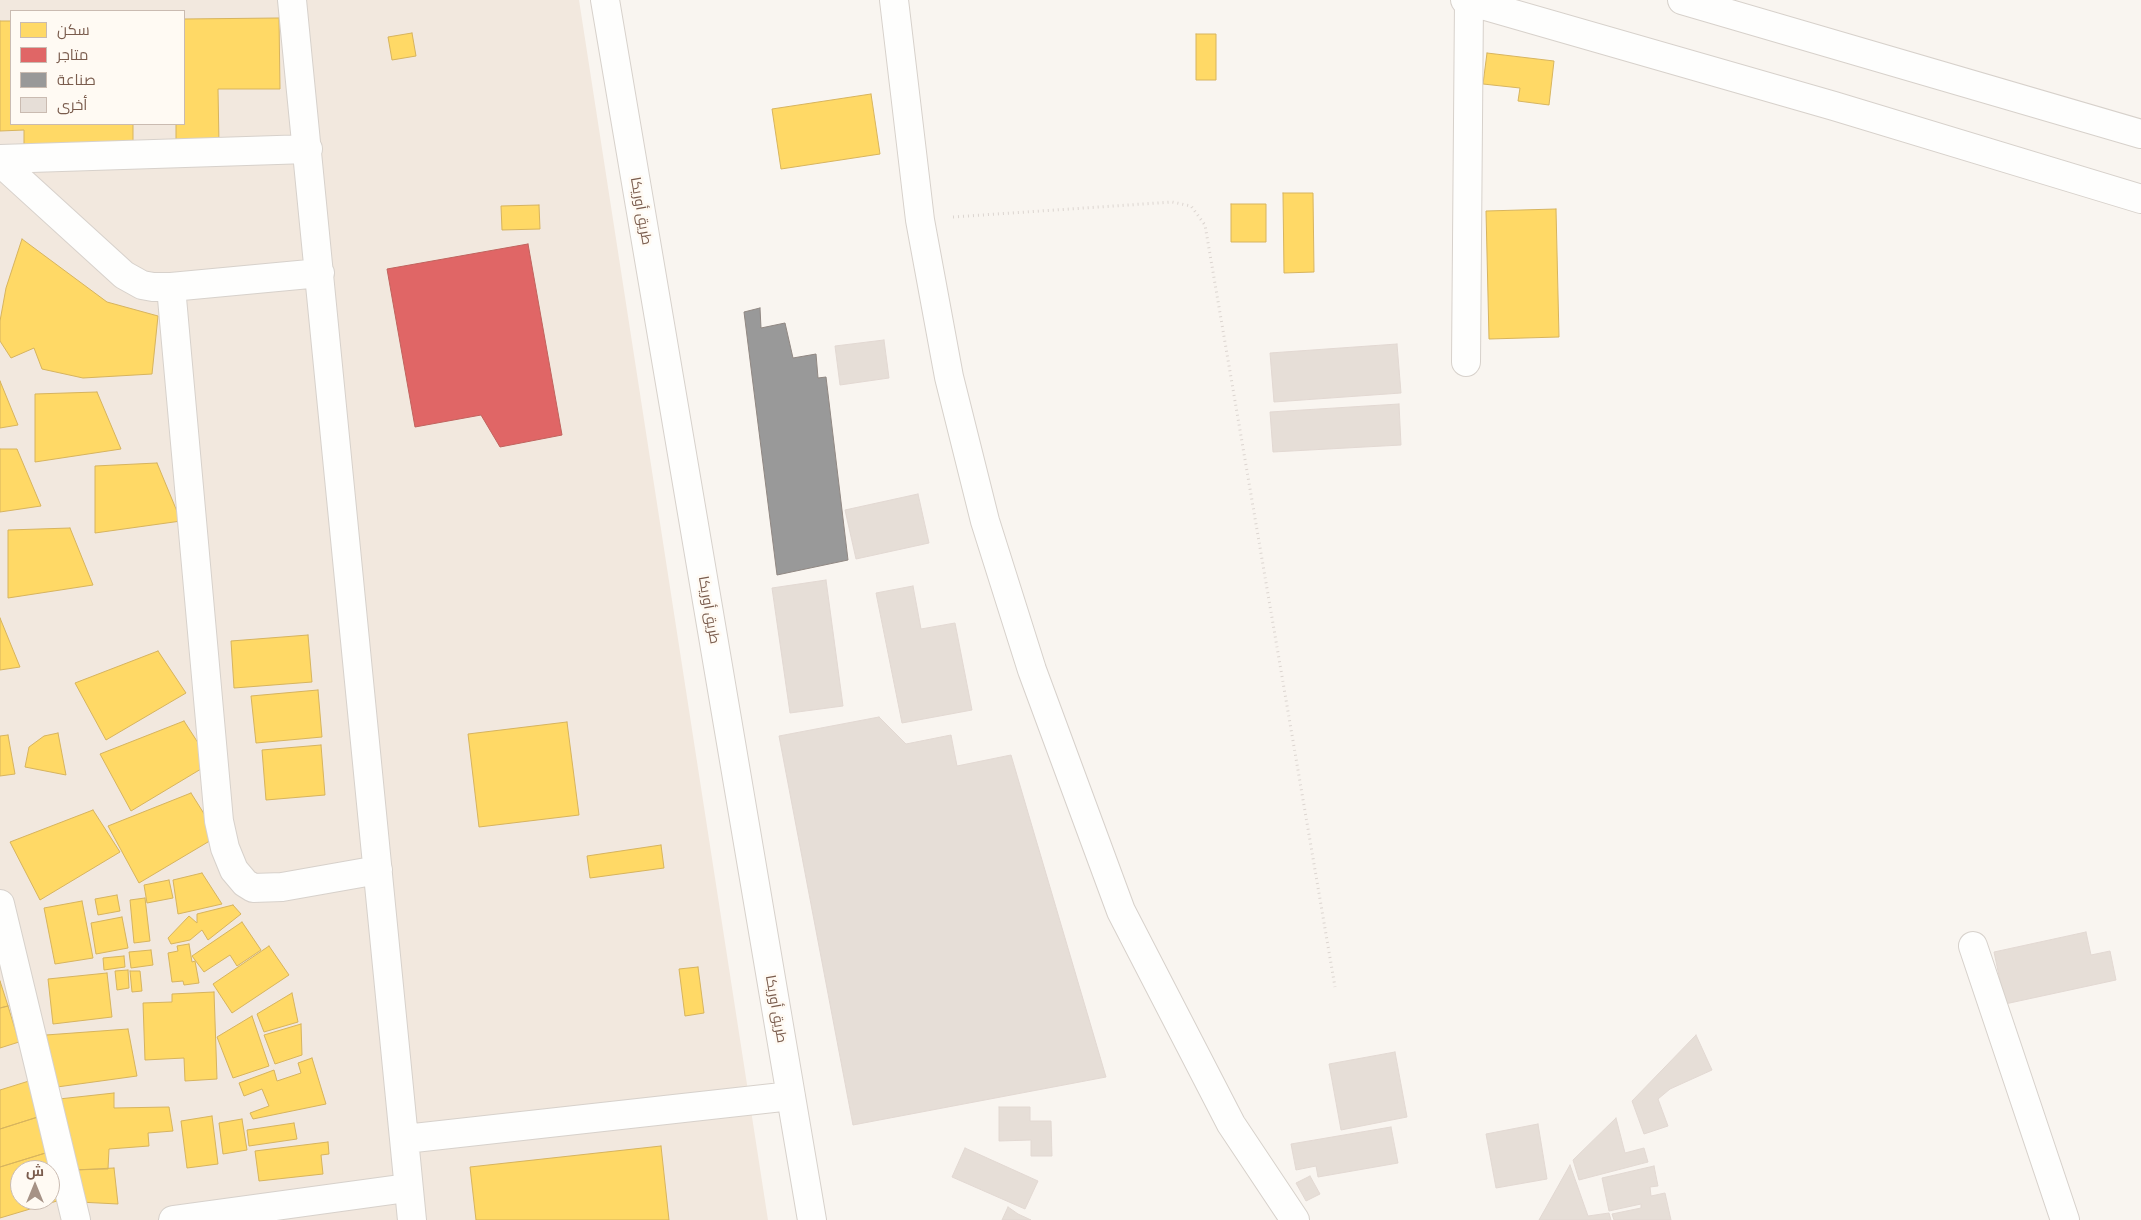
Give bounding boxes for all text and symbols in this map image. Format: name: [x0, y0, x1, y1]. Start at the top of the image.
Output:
legend: [10, 10, 185, 125]
text: سكن: [57, 21, 90, 38]
text: متاجر: [57, 46, 88, 63]
text: صناعة: [57, 71, 96, 88]
text: أخرى: [57, 96, 87, 113]
street label: طريق أوريكا: [627, 176, 655, 246]
street label: طريق أوريكا: [695, 575, 723, 645]
street label: طريق أوريكا: [762, 974, 790, 1044]
north arrow: [10, 1160, 60, 1210]
text: ش: [26, 1163, 44, 1179]

